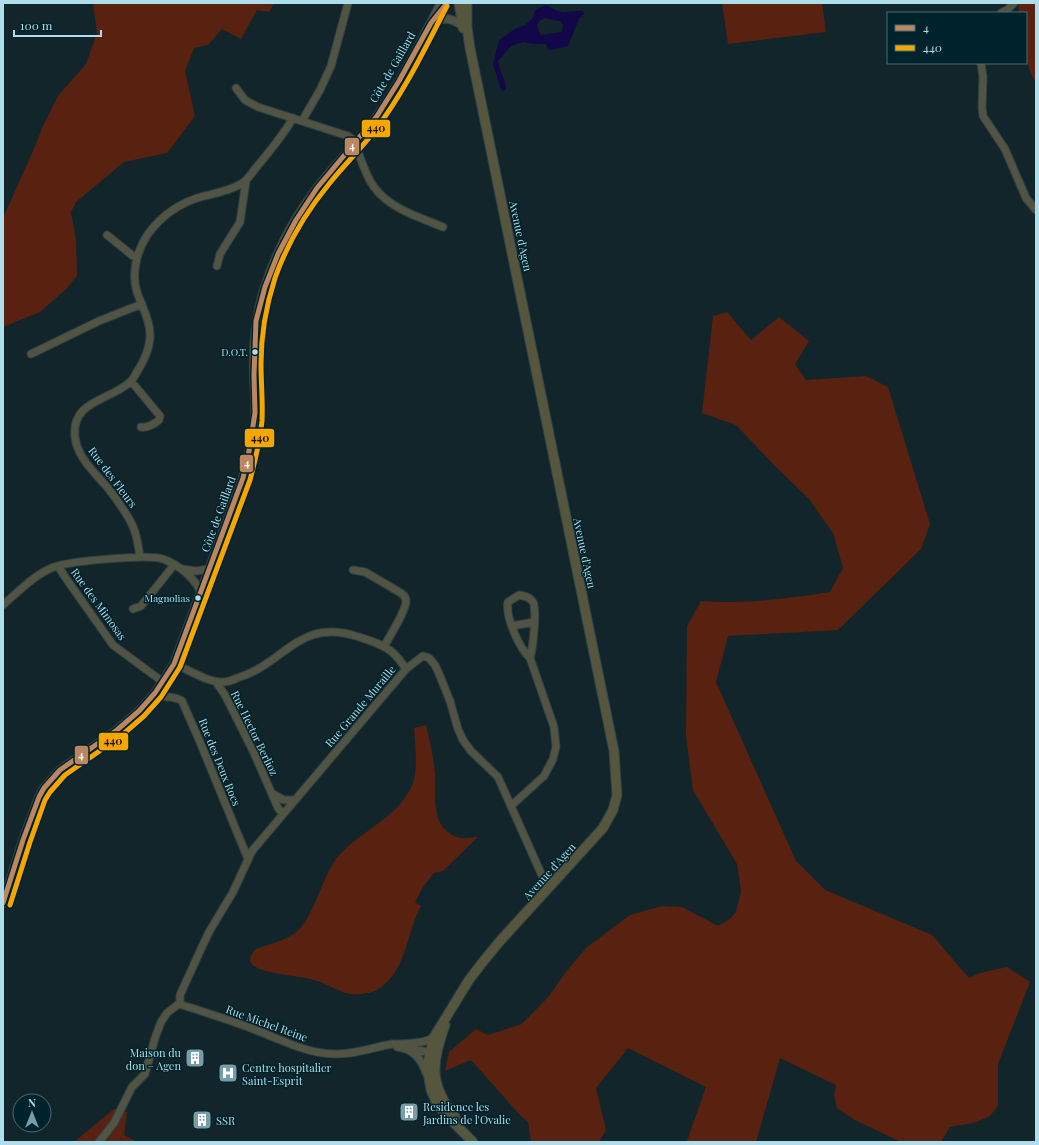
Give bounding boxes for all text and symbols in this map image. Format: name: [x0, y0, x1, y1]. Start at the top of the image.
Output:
scale bar: [14, 12, 101, 38]
legend: [887, 12, 1027, 64]
text: 100 m: [20, 17, 53, 33]
text: 4: [923, 19, 929, 35]
street label: Côte de Gaillard: [366, 28, 419, 105]
text: 440: [923, 39, 942, 55]
line badge: 440: [361, 119, 391, 138]
text: 440: [367, 120, 385, 135]
line badge: 4: [344, 137, 360, 156]
text: 4: [349, 138, 355, 153]
street label: Avenue d'Agen: [506, 198, 536, 273]
place label: D.O.T.: [221, 345, 248, 359]
marker: D.O.T.: [250, 347, 260, 357]
line badge: 440: [244, 428, 275, 448]
text: 440: [251, 430, 269, 445]
street label: Rue des Fleurs: [85, 444, 141, 510]
line badge: 4: [239, 454, 254, 473]
text: 4: [244, 455, 250, 470]
street label: Côte de Gaillard: [197, 473, 239, 554]
street label: Avenue d'Agen: [570, 515, 600, 590]
street label: Rue des Mimosas: [68, 565, 130, 643]
place label: Magnolias: [144, 591, 190, 605]
marker: Magnolias: [193, 593, 203, 603]
street label: Rue Grande Muraille: [321, 662, 399, 750]
street label: Rue Hector Berlioz: [228, 688, 282, 778]
street label: Rue des Deux Rocs: [196, 716, 244, 808]
line badge: 440: [98, 732, 129, 751]
text: 440: [104, 733, 122, 748]
line badge: 4: [74, 745, 89, 765]
text: 4: [78, 747, 84, 762]
street label: Avenue d'Agen: [519, 839, 579, 903]
street label: Rue Michel Reine: [224, 1001, 310, 1045]
place label: Maison du don – Agen: [126, 1045, 182, 1073]
building icon: Maison du don – Agen: [184, 1047, 206, 1069]
place label: Centre hospitalier Saint-Esprit: [242, 1060, 332, 1088]
hospital icon: Centre hospitalier Saint-Esprit: [217, 1062, 239, 1084]
north arrow: [12, 1093, 52, 1133]
text: N: [28, 1095, 36, 1110]
place label: Residence les Jardins de l'Ovalie: [422, 1099, 511, 1127]
building icon: Residence les Jardins de l'Ovalie: [398, 1101, 420, 1123]
building icon: SSR: [191, 1109, 213, 1131]
place label: SSR: [216, 1113, 236, 1128]

